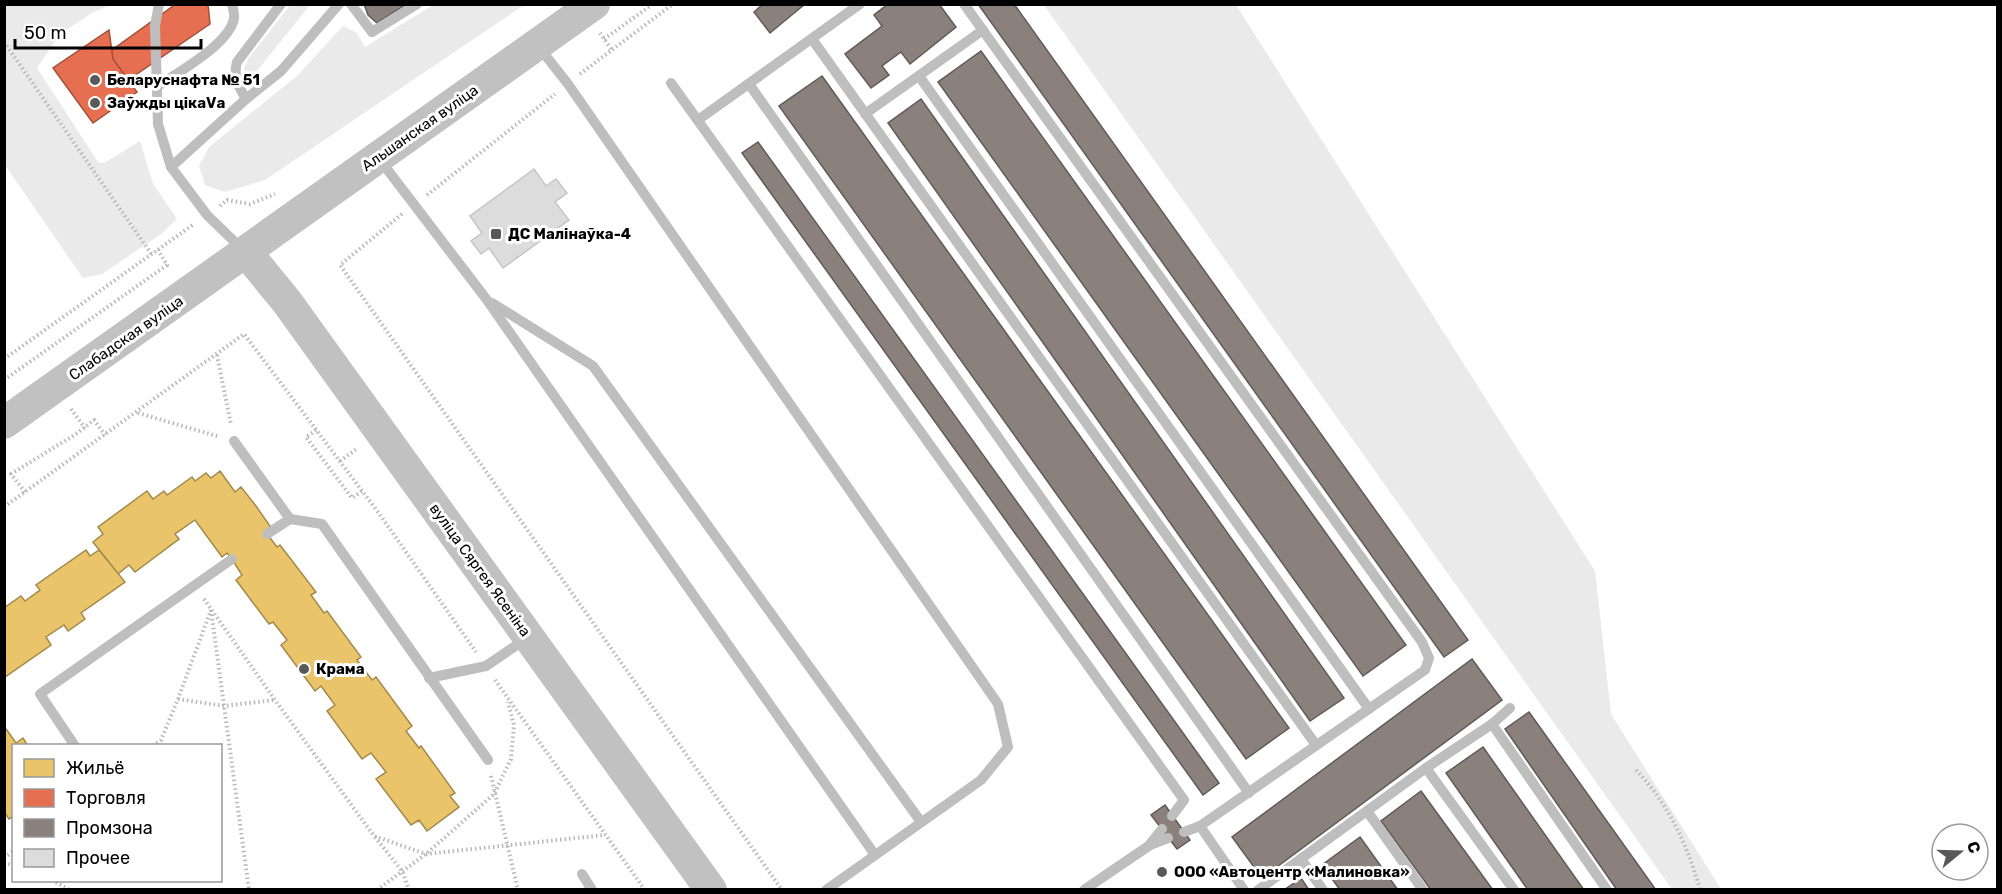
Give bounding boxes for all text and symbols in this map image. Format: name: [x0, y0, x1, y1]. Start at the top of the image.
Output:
scale bar: [15, 12, 201, 50]
text: 50 m: [24, 22, 67, 44]
place label: Беларуснафта № 51: [107, 71, 260, 89]
marker: Беларуснафта № 51: [88, 73, 102, 87]
street label: Альшанская вуліца: [358, 81, 482, 175]
place label: Заўжды цікаVа: [107, 94, 225, 112]
marker: Заўжды цікаVа: [88, 96, 102, 110]
place label: ДС Малінаўка-4: [508, 225, 631, 243]
marker: ДС Малінаўка-4: [489, 227, 503, 241]
street label: Слабадская вуліца: [65, 292, 187, 384]
street label: вуліца Сяргея Ясеніна: [426, 500, 534, 640]
place label: Крама: [316, 660, 365, 678]
marker: Крама: [297, 662, 311, 676]
legend: [12, 744, 222, 882]
text: Жильё: [66, 757, 124, 779]
text: Торговля: [66, 787, 146, 809]
text: Промзона: [66, 817, 153, 839]
north arrow: [1930, 822, 1990, 882]
text: С: [1963, 839, 1985, 856]
text: Прочее: [66, 847, 130, 869]
place label: ООО «Автоцентр «Малиновка»: [1174, 863, 1410, 881]
marker: ООО «Автоцентр «Малиновка»: [1155, 865, 1169, 879]

